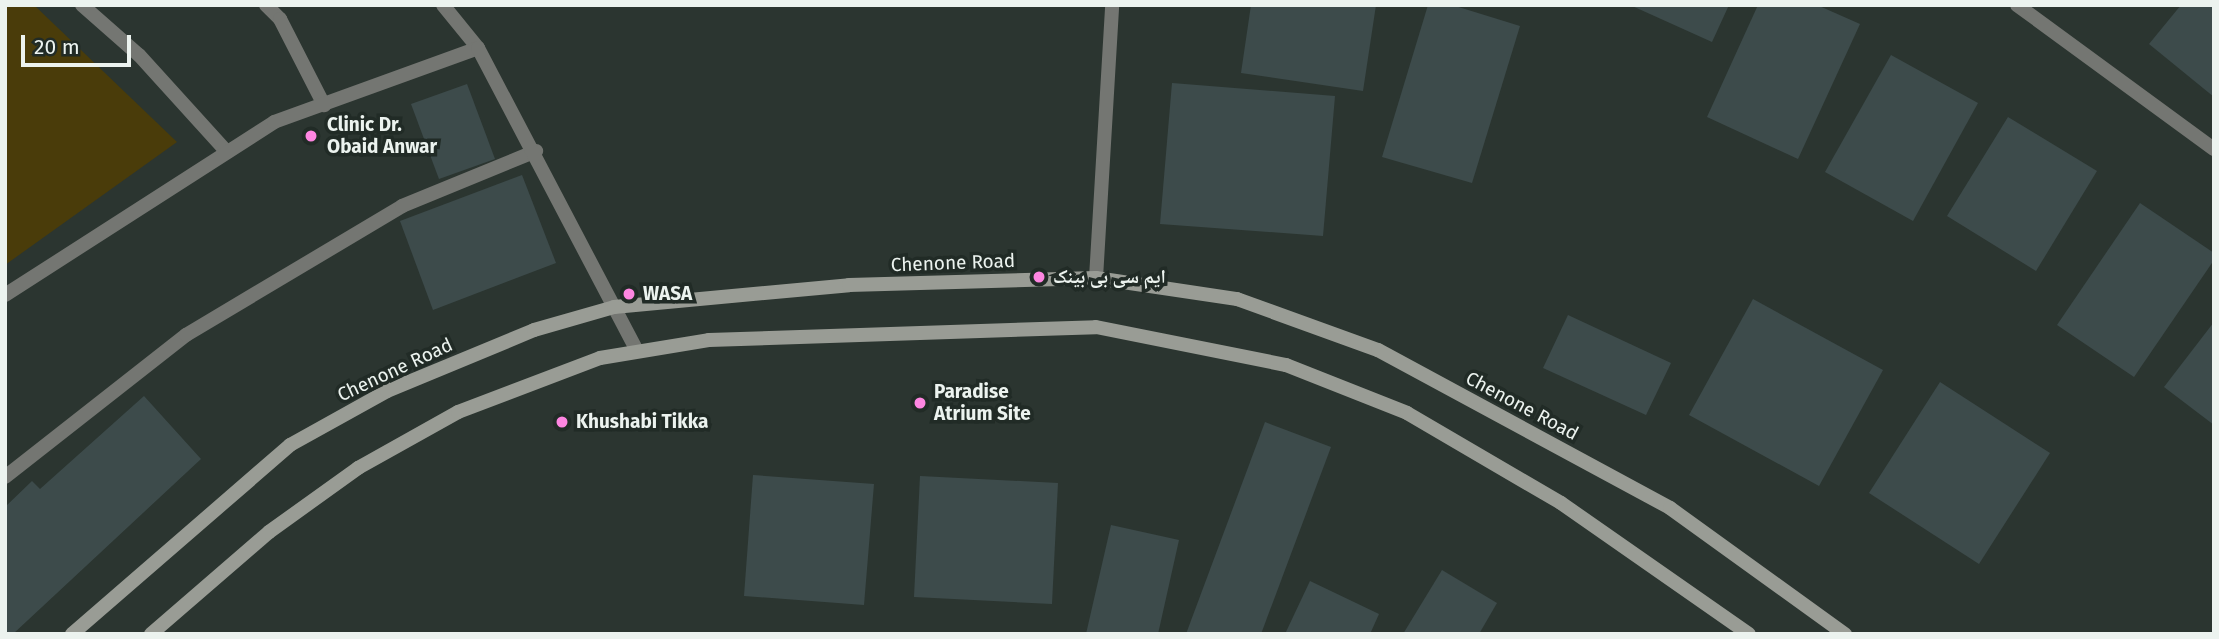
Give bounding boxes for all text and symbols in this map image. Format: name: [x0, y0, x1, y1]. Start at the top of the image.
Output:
scale bar: [24, 21, 135, 65]
text: 20 m: [34, 34, 80, 60]
place label: Clinic Dr. Obaid Anwar: [327, 114, 437, 158]
marker: Clinic Dr. Obaid Anwar: [301, 126, 321, 146]
street label: Chenone Road: [890, 249, 1016, 277]
place label: ایم سی بی بینک: [1053, 266, 1166, 288]
marker: ایم سی بی بینک: [1031, 269, 1047, 285]
place label: WASA: [643, 283, 692, 305]
marker: WASA: [621, 286, 637, 302]
street label: Chenone Road: [334, 333, 456, 407]
street label: Chenone Road: [1462, 367, 1582, 445]
place label: Paradise Atrium Site: [934, 381, 1031, 425]
marker: Paradise Atrium Site: [912, 395, 928, 411]
place label: Khushabi Tikka: [576, 411, 708, 433]
marker: Khushabi Tikka: [554, 414, 570, 430]

